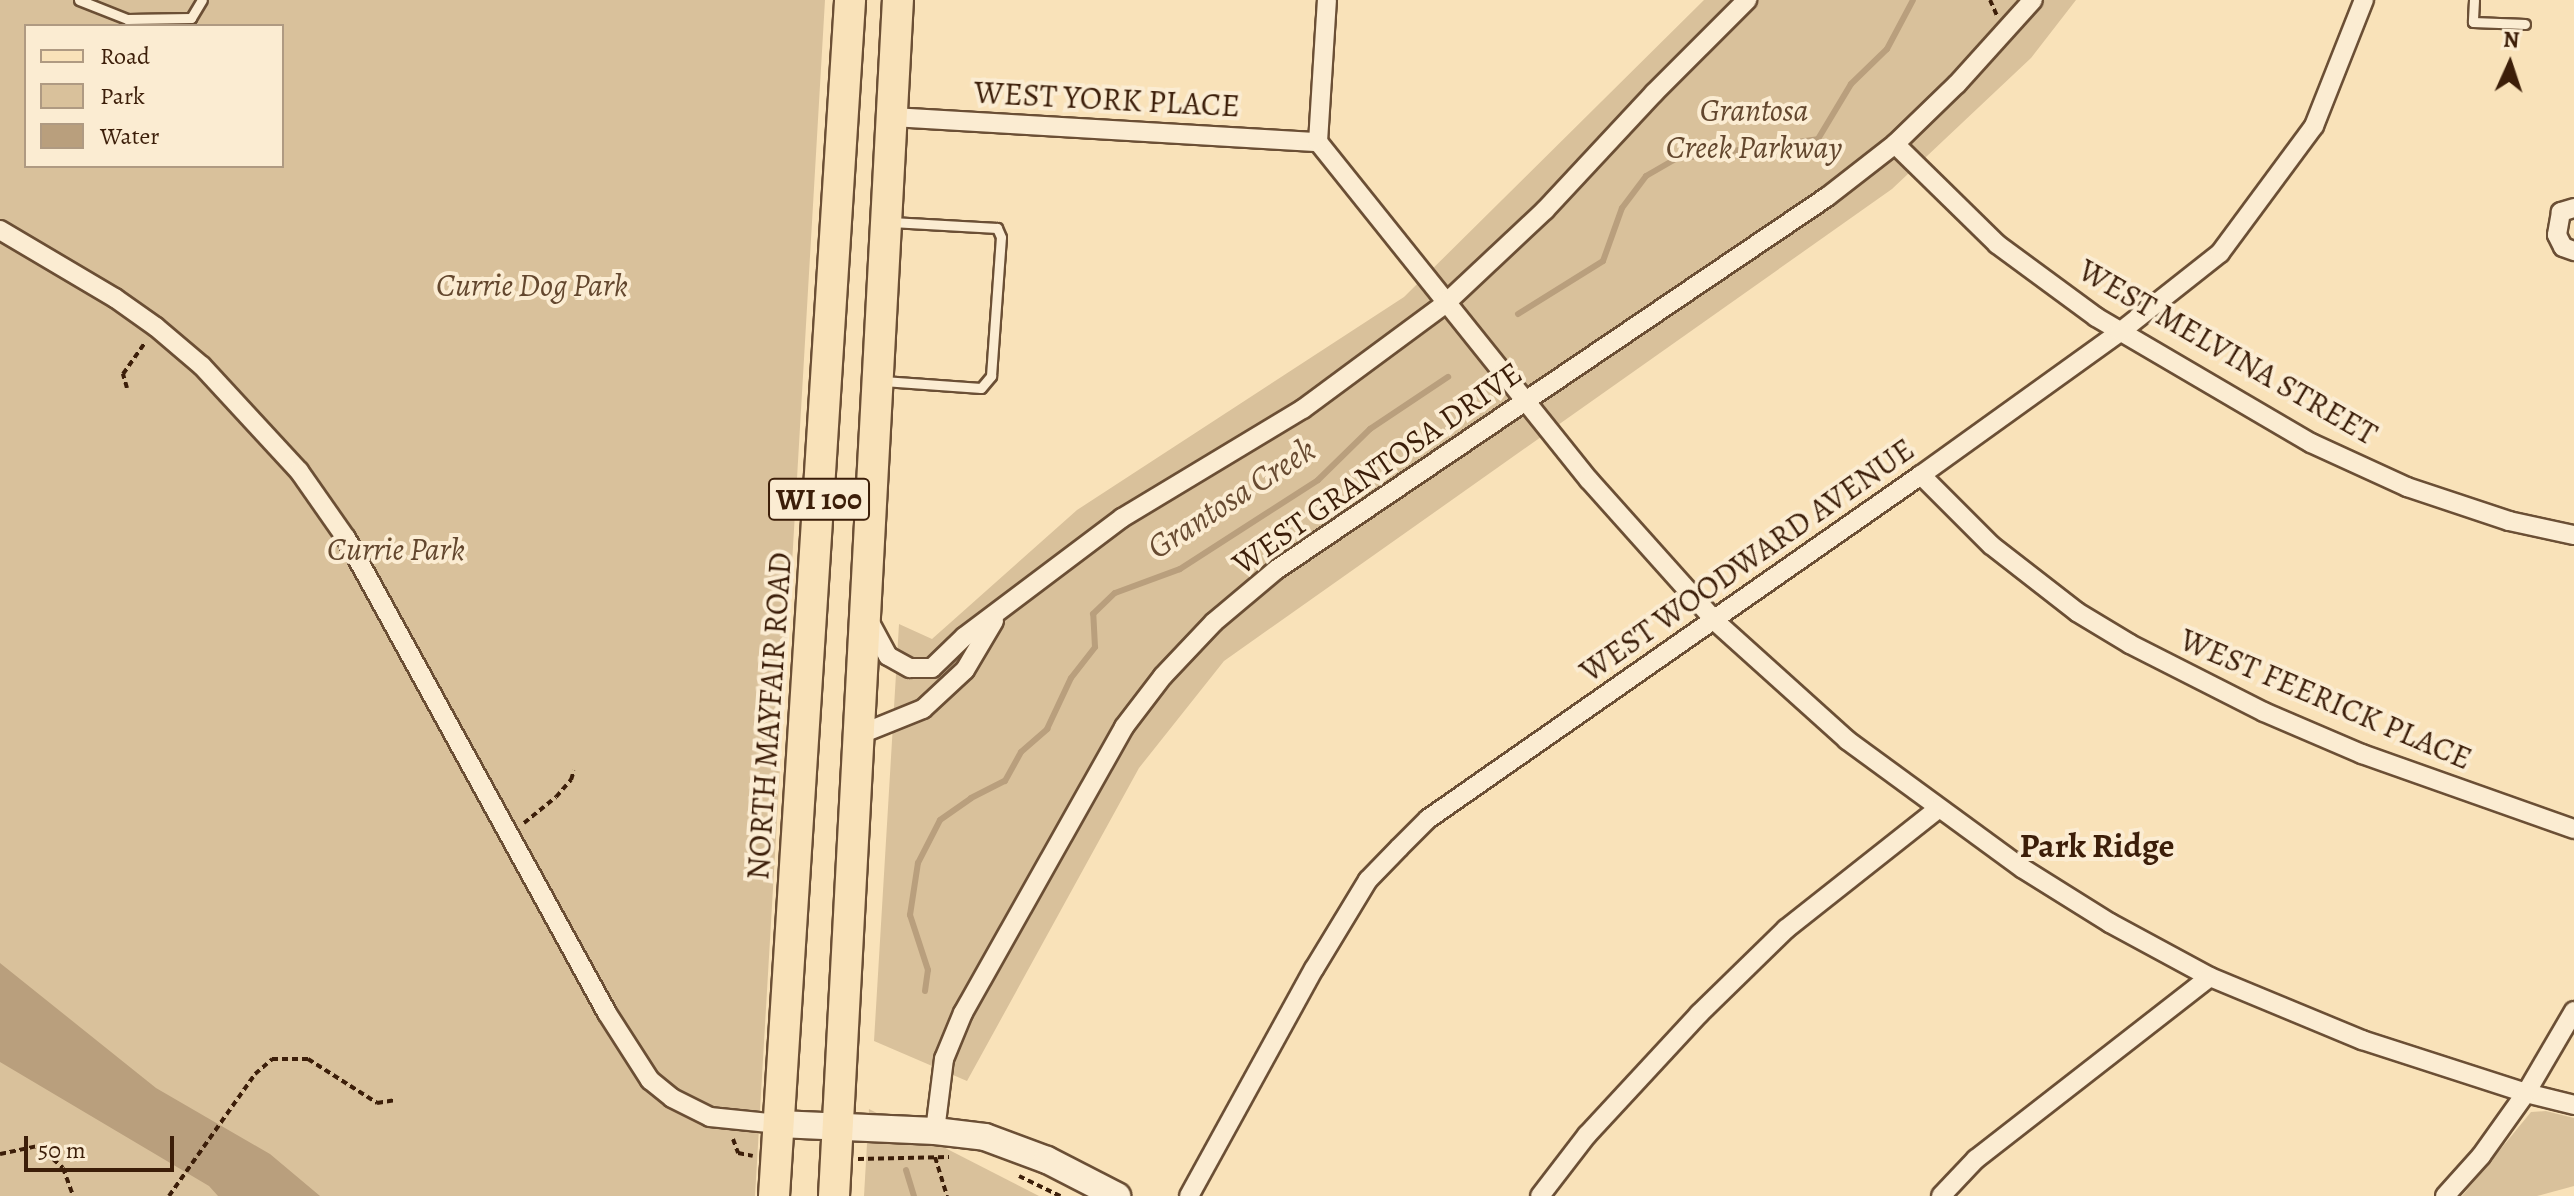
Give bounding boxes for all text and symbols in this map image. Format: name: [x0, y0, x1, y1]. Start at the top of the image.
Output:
legend: [24, 24, 284, 168]
north arrow: [2470, 24, 2550, 104]
text: N: [2502, 25, 2520, 55]
text: Road: [100, 40, 150, 72]
street label: WEST YORK PLACE: [973, 73, 1241, 125]
text: Park: [100, 80, 145, 112]
park label: Grantosa Creek Parkway: [1666, 92, 1842, 167]
text: Water: [100, 120, 160, 152]
street label: WEST MELVINA STREET: [2072, 251, 2384, 453]
park label: Currie Dog Park: [436, 266, 628, 304]
street label: WEST GRANTOSA DRIVE: [1225, 353, 1529, 583]
water label: Grantosa Creek: [1139, 429, 1323, 567]
street label: WEST WOODWARD AVENUE: [1572, 430, 1922, 690]
road number: WI 100: [767, 473, 871, 525]
park label: Currie Park: [327, 530, 465, 568]
street label: NORTH MAYFAIR ROAD: [738, 551, 800, 881]
street label: WEST FEERICK PLACE: [2174, 620, 2478, 778]
district label: Park Ridge: [2019, 826, 2175, 866]
scale bar: [28, 1120, 178, 1170]
text: 50 m: [38, 1134, 86, 1166]

